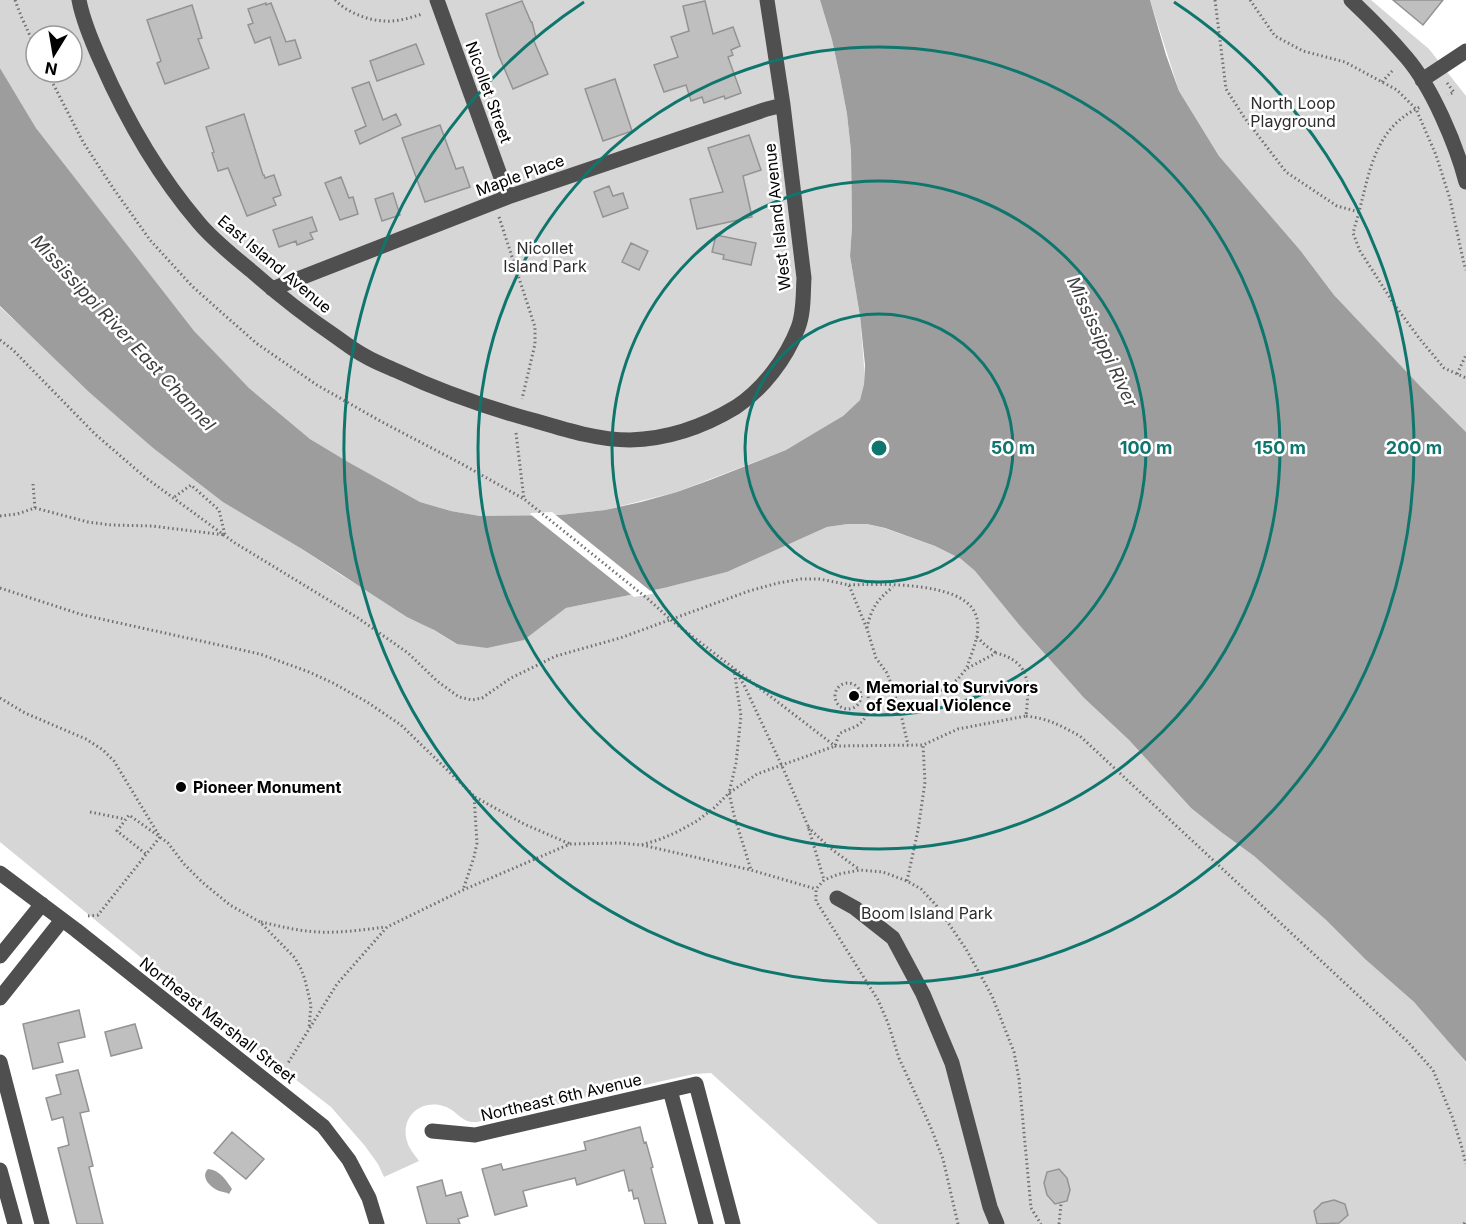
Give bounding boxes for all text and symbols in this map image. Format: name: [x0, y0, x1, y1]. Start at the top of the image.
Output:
north arrow: [24, 24, 84, 84]
street label: Nicollet Street: [461, 38, 517, 146]
text: N: [43, 58, 59, 80]
park label: North Loop Playground: [1250, 93, 1336, 131]
street label: West Island Avenue: [759, 142, 795, 292]
street label: Maple Place: [473, 150, 567, 200]
street label: East Island Avenue: [214, 211, 336, 317]
water label: Mississippi River East Channel: [27, 230, 220, 435]
park label: Nicollet Island Park: [503, 238, 587, 276]
water label: Mississippi River: [1063, 273, 1142, 412]
text: 50 m: [991, 437, 1035, 458]
text: 100 m: [1120, 437, 1172, 458]
text: 150 m: [1254, 437, 1306, 458]
text: 200 m: [1386, 437, 1442, 458]
centre of rings: [869, 438, 889, 458]
place label: Memorial to Survivors of Sexual Violence: [866, 677, 1038, 715]
marker: Memorial to Survivors of Sexual Violence: [847, 689, 861, 703]
place label: Pioneer Monument: [193, 777, 342, 797]
marker: Pioneer Monument: [174, 780, 188, 794]
park label: Boom Island Park: [861, 903, 993, 923]
street label: Northeast Marshall Street: [136, 953, 300, 1087]
street label: Northeast 6th Avenue: [479, 1069, 643, 1125]

